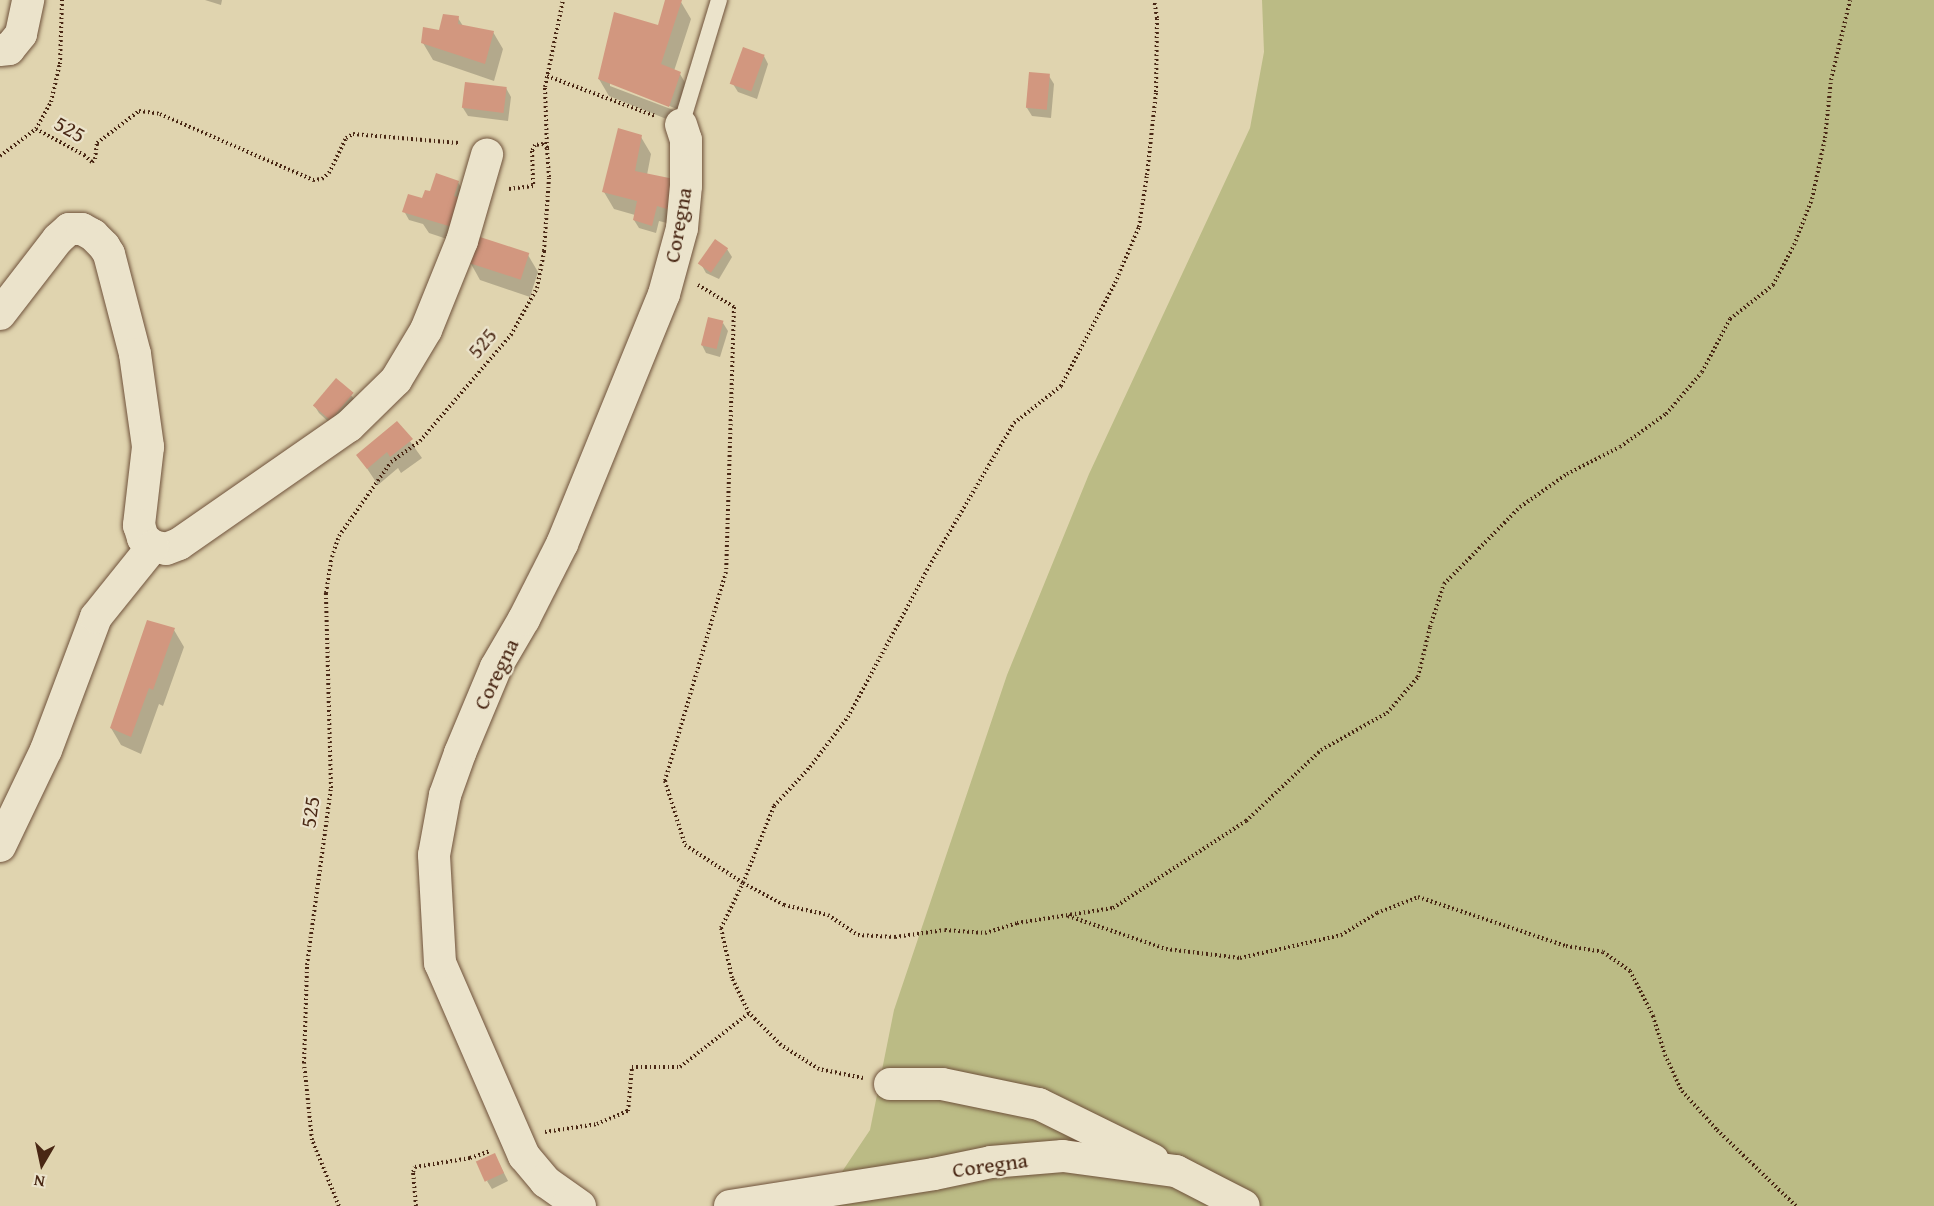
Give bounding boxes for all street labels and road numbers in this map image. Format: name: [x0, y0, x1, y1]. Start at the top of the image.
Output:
street label: 525: [50, 110, 90, 148]
street label: Coregna: [658, 185, 698, 265]
street label: 525: [462, 322, 502, 364]
street label: Coregna: [467, 634, 525, 714]
street label: 525: [295, 794, 325, 830]
street label: Coregna: [951, 1147, 1029, 1183]

